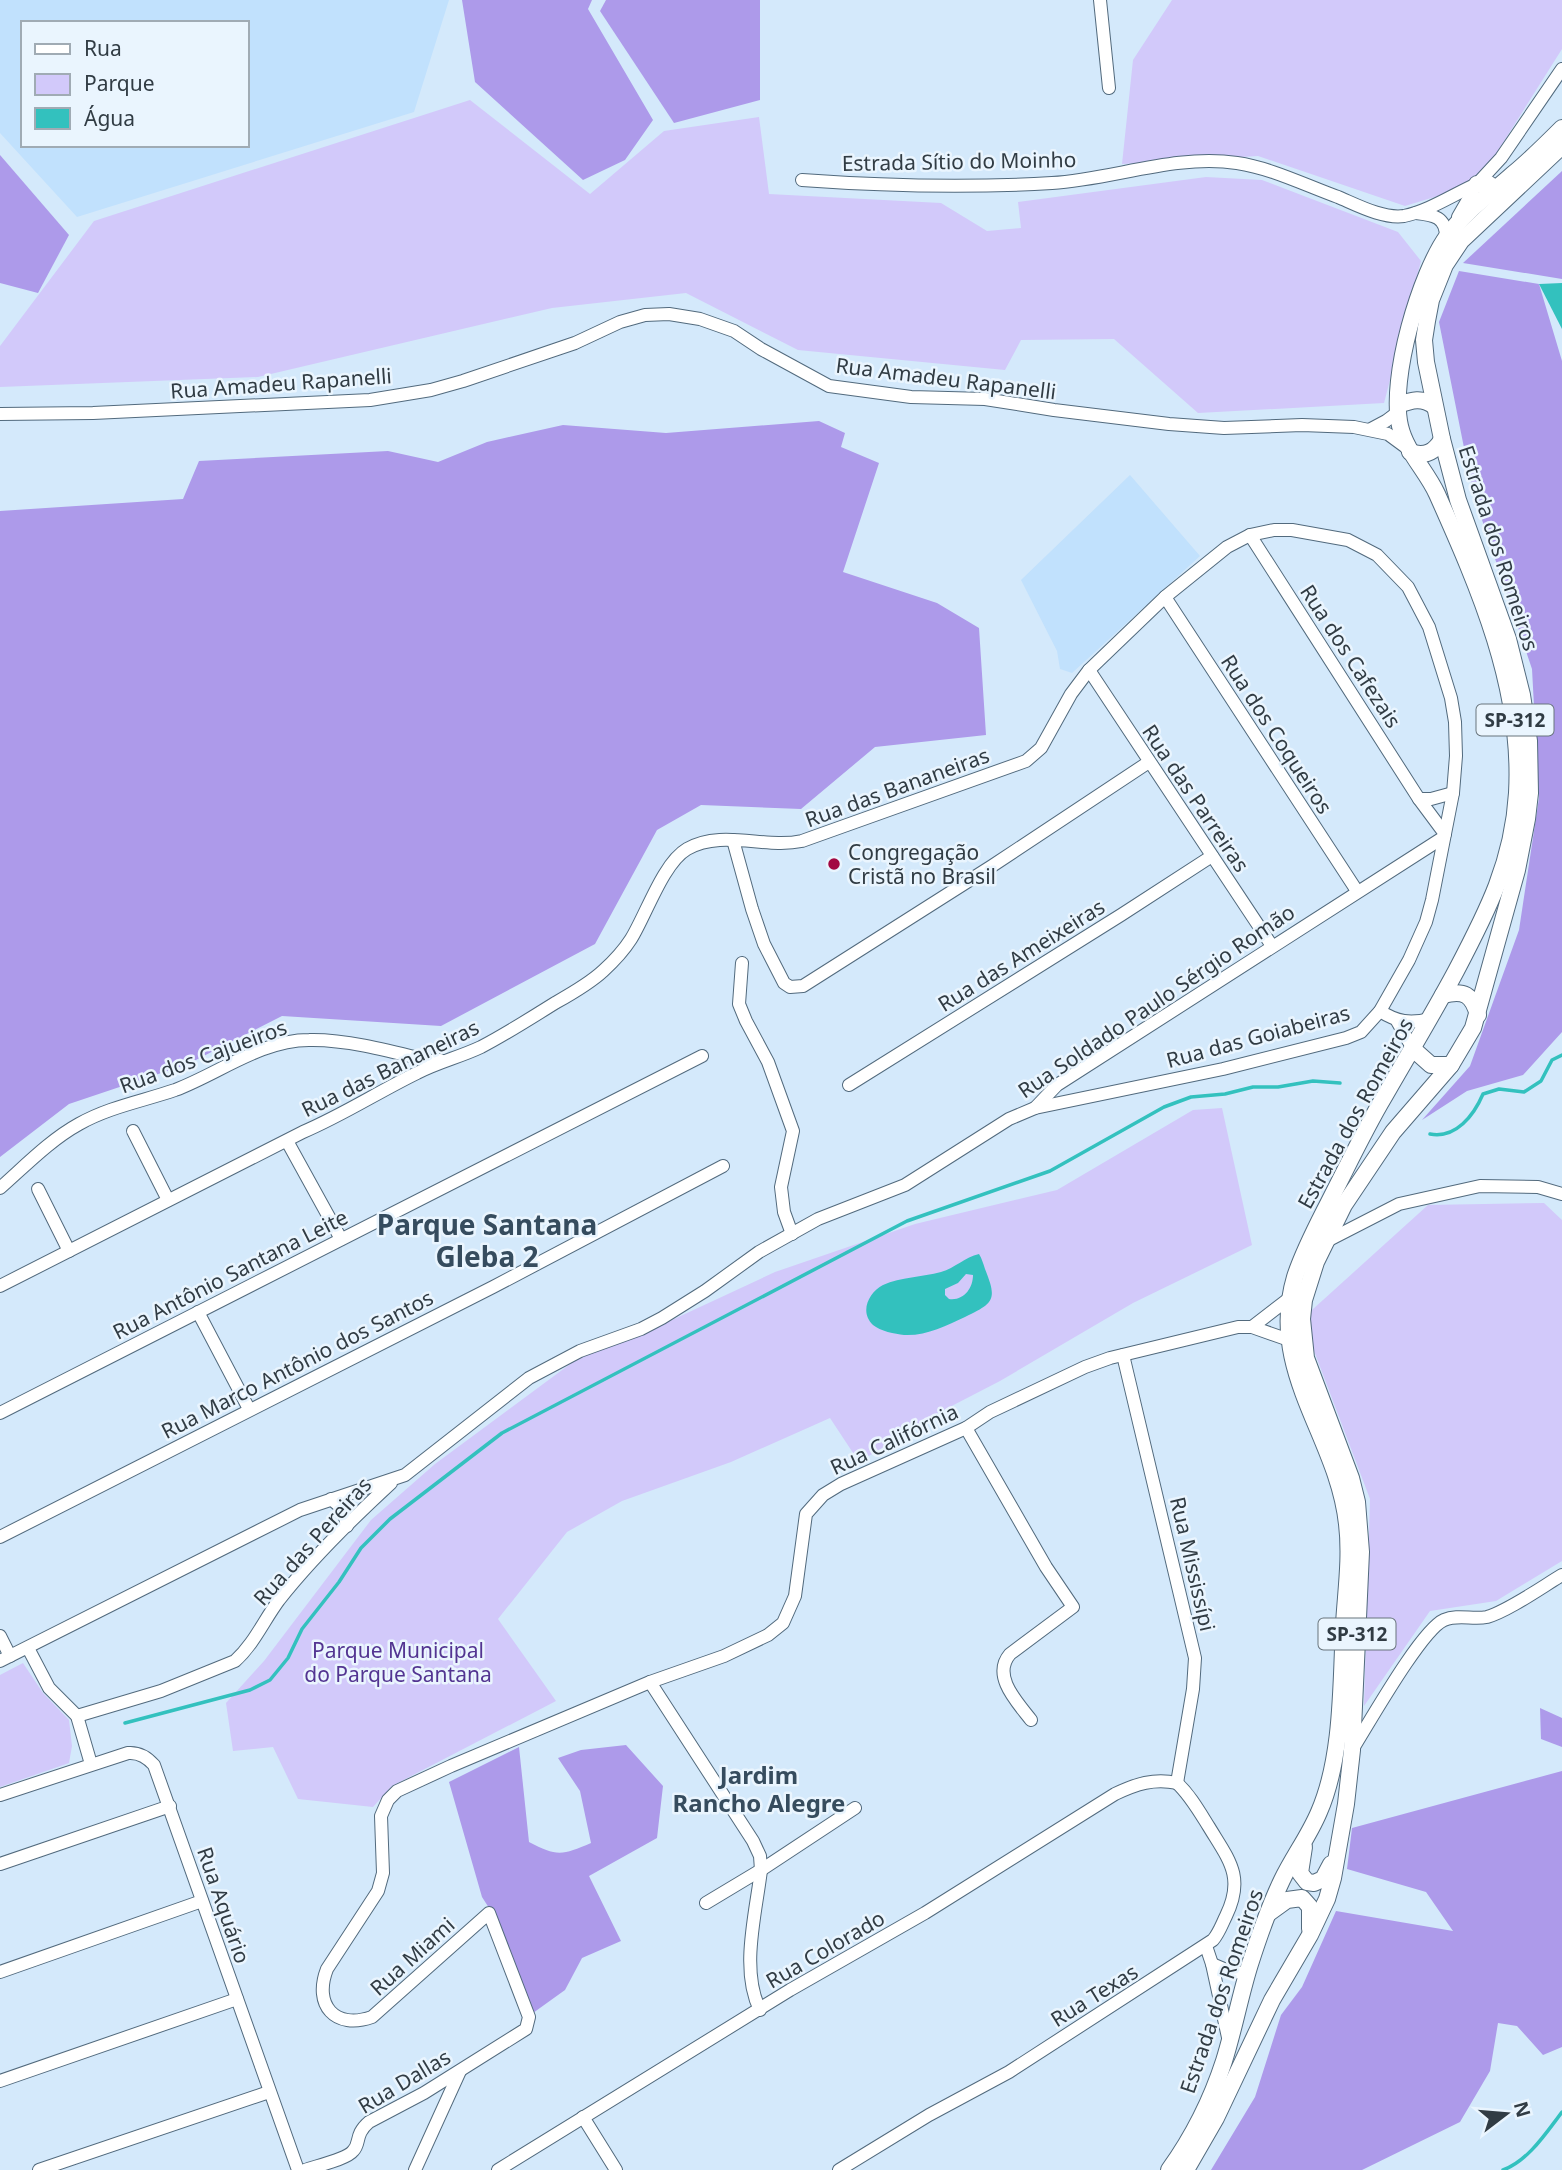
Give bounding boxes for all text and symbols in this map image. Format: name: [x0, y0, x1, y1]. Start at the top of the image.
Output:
legend: [21, 21, 248, 147]
text: Rua: [84, 34, 122, 62]
text: Parque: [84, 69, 154, 97]
text: Água: [84, 104, 135, 132]
street label: Estrada Sítio do Moinho: [842, 145, 1076, 177]
street label: Rua Amadeu Rapanelli: [834, 351, 1058, 405]
street label: Rua Amadeu Rapanelli: [169, 361, 393, 405]
street label: Estrada dos Romeiros: [1453, 442, 1545, 654]
street label: Rua dos Cafezais: [1294, 579, 1408, 733]
street label: Rua dos Coqueiros: [1215, 649, 1339, 819]
road number: SP-312: [1476, 705, 1554, 736]
street label: Rua das Parreiras: [1136, 719, 1256, 877]
street label: Rua das Bananeiras: [801, 741, 993, 833]
place label: Congregação Cristã no Brasil: [848, 838, 996, 890]
marker: Congregação Cristã no Brasil: [826, 856, 842, 872]
street label: Rua das Ameixeiras: [932, 892, 1110, 1018]
street label: Rua Soldado Paulo Sérgio Romão: [1012, 898, 1300, 1104]
street label: Rua das Goiabeiras: [1163, 998, 1353, 1074]
street label: Estrada dos Romeiros: [1291, 1012, 1419, 1214]
street label: Rua dos Cajueiros: [115, 1013, 291, 1099]
street label: Rua das Bananeiras: [297, 1013, 483, 1123]
street label: Rua Antônio Santana Leite: [108, 1202, 352, 1346]
district label: Parque Santana Gleba 2: [377, 1205, 597, 1275]
street label: Rua Marco Antônio dos Santos: [156, 1283, 438, 1445]
street label: Rua Califórnia: [826, 1397, 962, 1481]
street label: Rua das Pereiras: [247, 1471, 377, 1611]
street label: Rua Mississípi: [1164, 1494, 1222, 1634]
road number: SP-312: [1318, 1618, 1396, 1650]
park label: Parque Municipal do Parque Santana: [304, 1636, 492, 1688]
district label: Jardim Rancho Alegre: [673, 1758, 845, 1819]
street label: Rua Aquário: [191, 1843, 257, 1967]
street label: Estrada dos Romeiros: [1173, 1885, 1269, 2097]
street label: Rua Colorado: [760, 1904, 890, 1994]
street label: Rua Miami: [364, 1911, 460, 2001]
street label: Rua Texas: [1045, 1957, 1143, 2033]
street label: Rua Dallas: [353, 2042, 455, 2120]
north arrow: [1471, 2079, 1541, 2149]
text: N: [1508, 2098, 1537, 2120]

